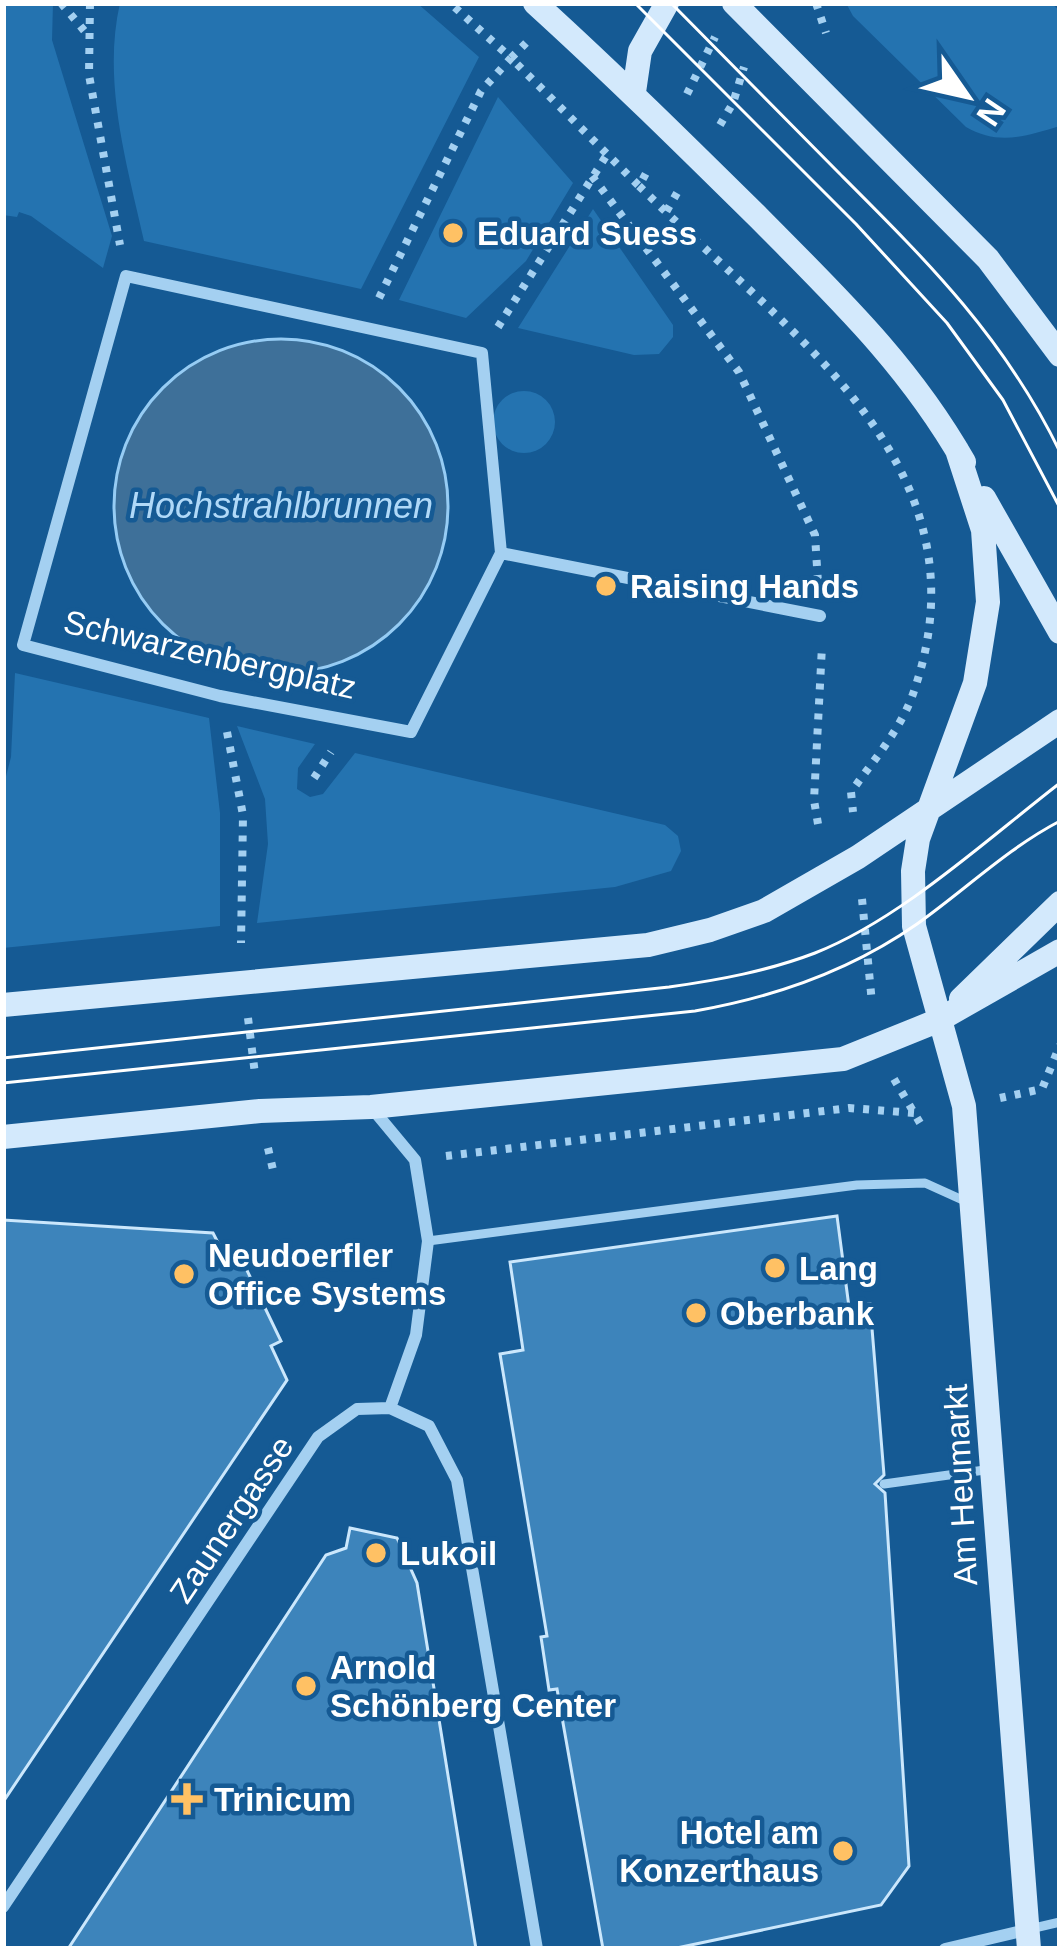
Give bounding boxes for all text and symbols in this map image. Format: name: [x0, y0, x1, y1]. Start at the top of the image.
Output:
north arrow: [907, 36, 1027, 156]
text: N: [969, 92, 1013, 133]
place label: Eduard Suess: [477, 215, 697, 252]
marker: Eduard Suess: [440, 220, 466, 246]
water label: Hochstrahlbrunnen: [129, 485, 433, 526]
place label: Raising Hands: [630, 568, 859, 605]
marker: Raising Hands: [593, 573, 619, 599]
street label: Schwarzenbergplatz: [60, 603, 360, 706]
place label: Neudoerfler Office Systems: [208, 1237, 446, 1312]
place label: Lang: [799, 1250, 878, 1287]
marker: Lang: [762, 1255, 788, 1281]
marker: Neudoerfler Office Systems: [171, 1261, 197, 1287]
place label: Oberbank: [720, 1295, 875, 1332]
marker: Oberbank: [683, 1300, 709, 1326]
street label: Am Heumarkt: [937, 1383, 984, 1587]
street label: Zaunergasse: [162, 1429, 301, 1609]
place label: Lukoil: [400, 1535, 497, 1572]
marker: Lukoil: [363, 1540, 389, 1566]
place label: Arnold Schönberg Center: [330, 1649, 616, 1724]
marker: Arnold Schönberg Center: [293, 1673, 319, 1699]
place label: Trinicum: [214, 1781, 352, 1818]
marker: Trinicum: [171, 1783, 203, 1815]
place label: Hotel am Konzerthaus: [619, 1814, 819, 1889]
marker: Hotel am Konzerthaus: [830, 1838, 856, 1864]

